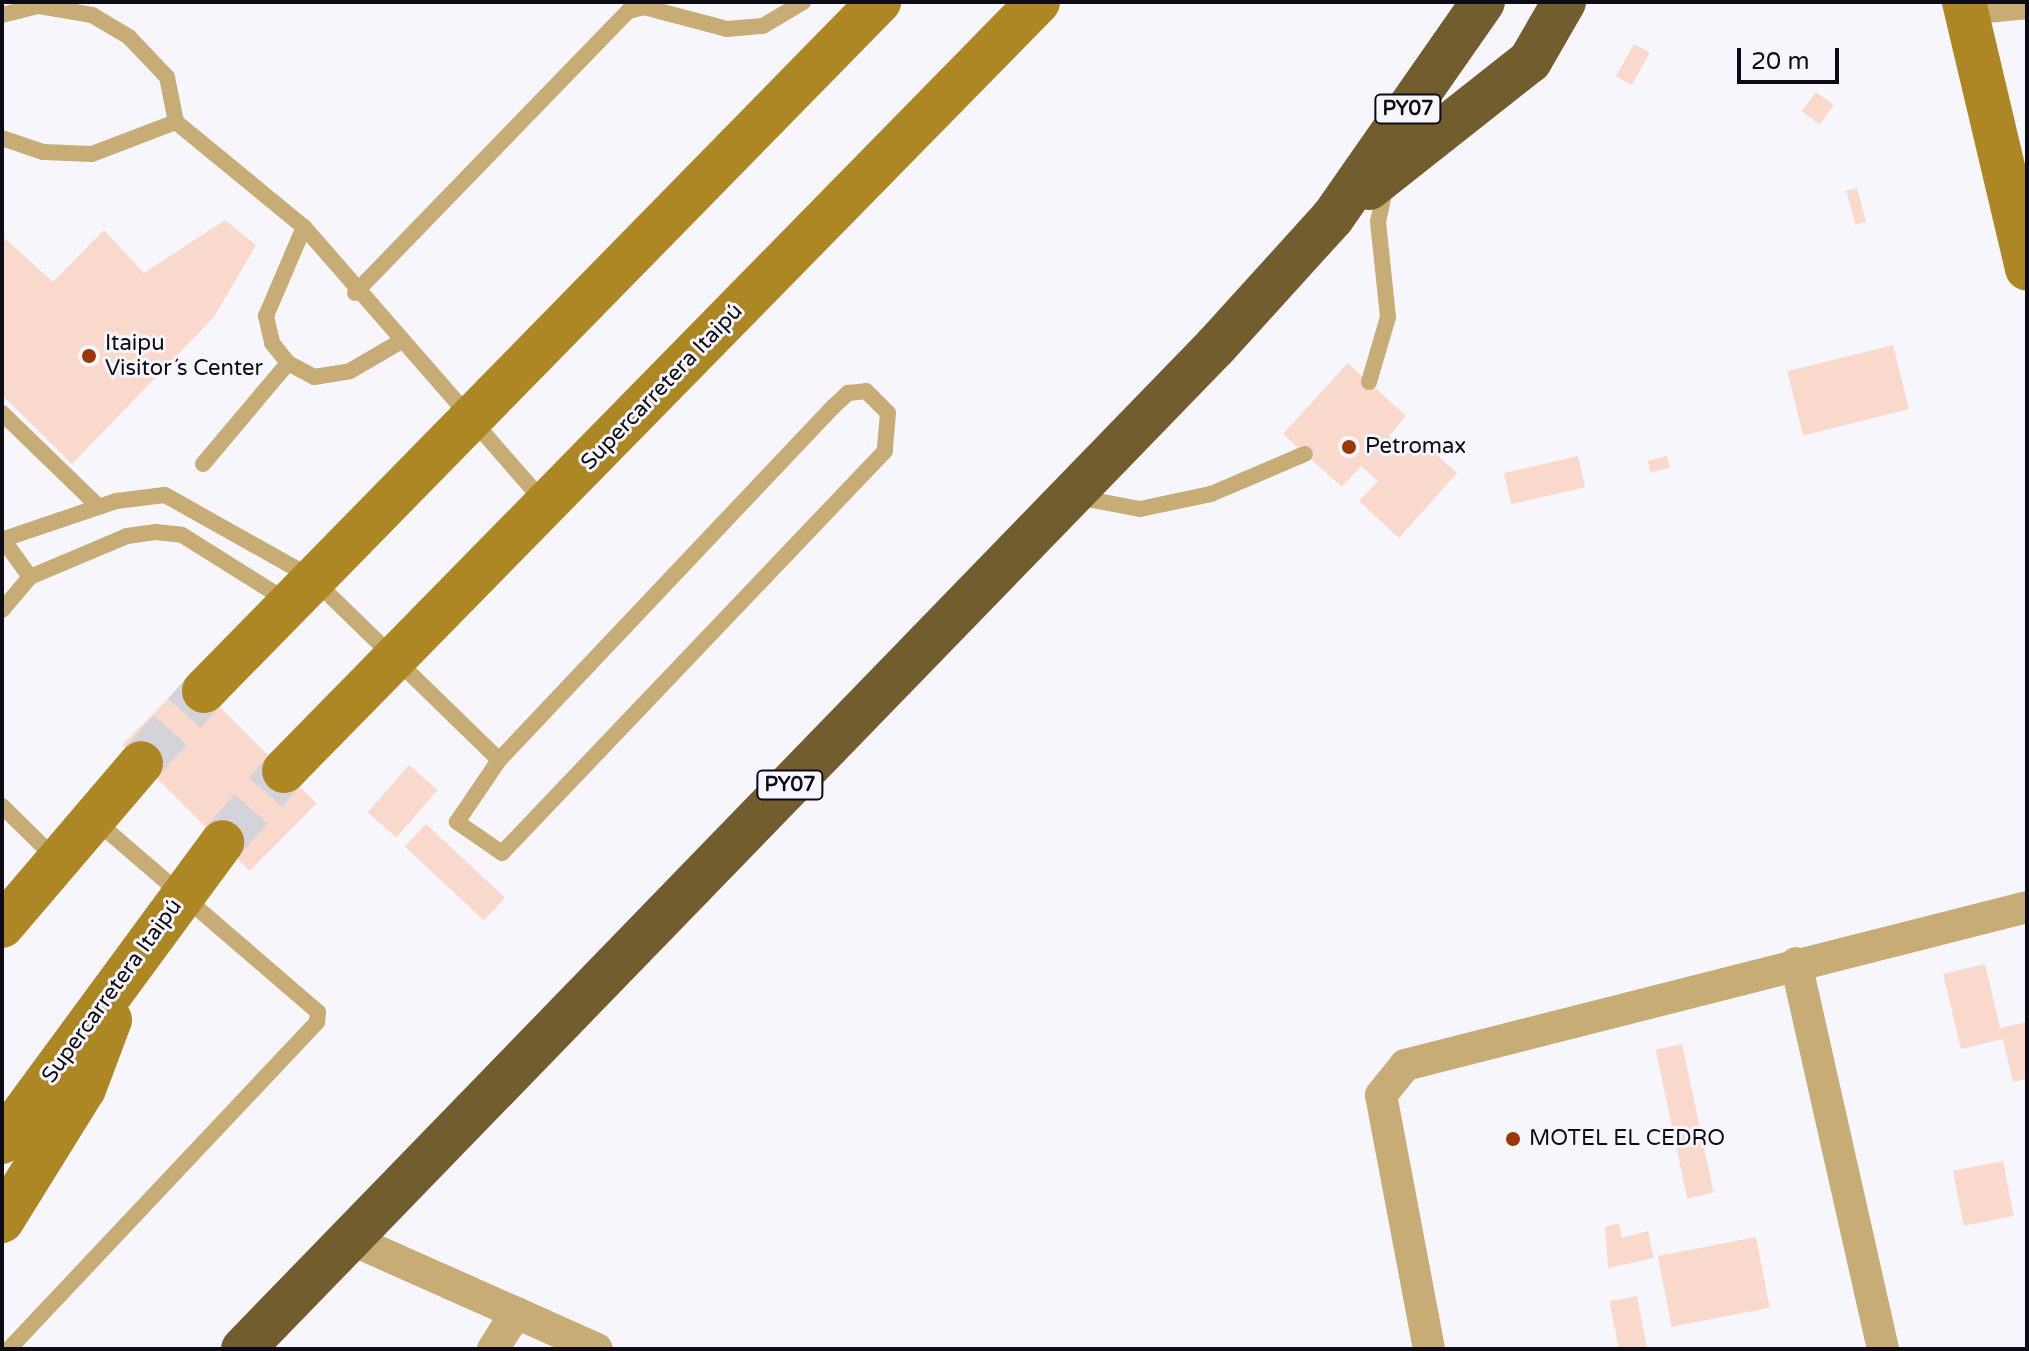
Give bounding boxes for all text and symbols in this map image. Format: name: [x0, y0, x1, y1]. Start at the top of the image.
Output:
scale bar: [1741, 32, 1843, 82]
text: 20 m: [1751, 47, 1809, 76]
road number: PY07: [1374, 93, 1442, 125]
street label: Supercarretera Itaipú: [576, 298, 748, 476]
place label: Itaipu Visitor´s Center: [105, 330, 263, 382]
marker: Itaipu Visitor´s Center: [80, 347, 98, 365]
place label: Petromax: [1365, 434, 1466, 460]
marker: Petromax: [1340, 438, 1358, 456]
road number: PY07: [756, 769, 824, 801]
street label: Supercarretera Itaipú: [36, 894, 188, 1088]
place label: MOTEL EL CEDRO: [1529, 1126, 1725, 1152]
marker: MOTEL EL CEDRO: [1504, 1130, 1522, 1148]

